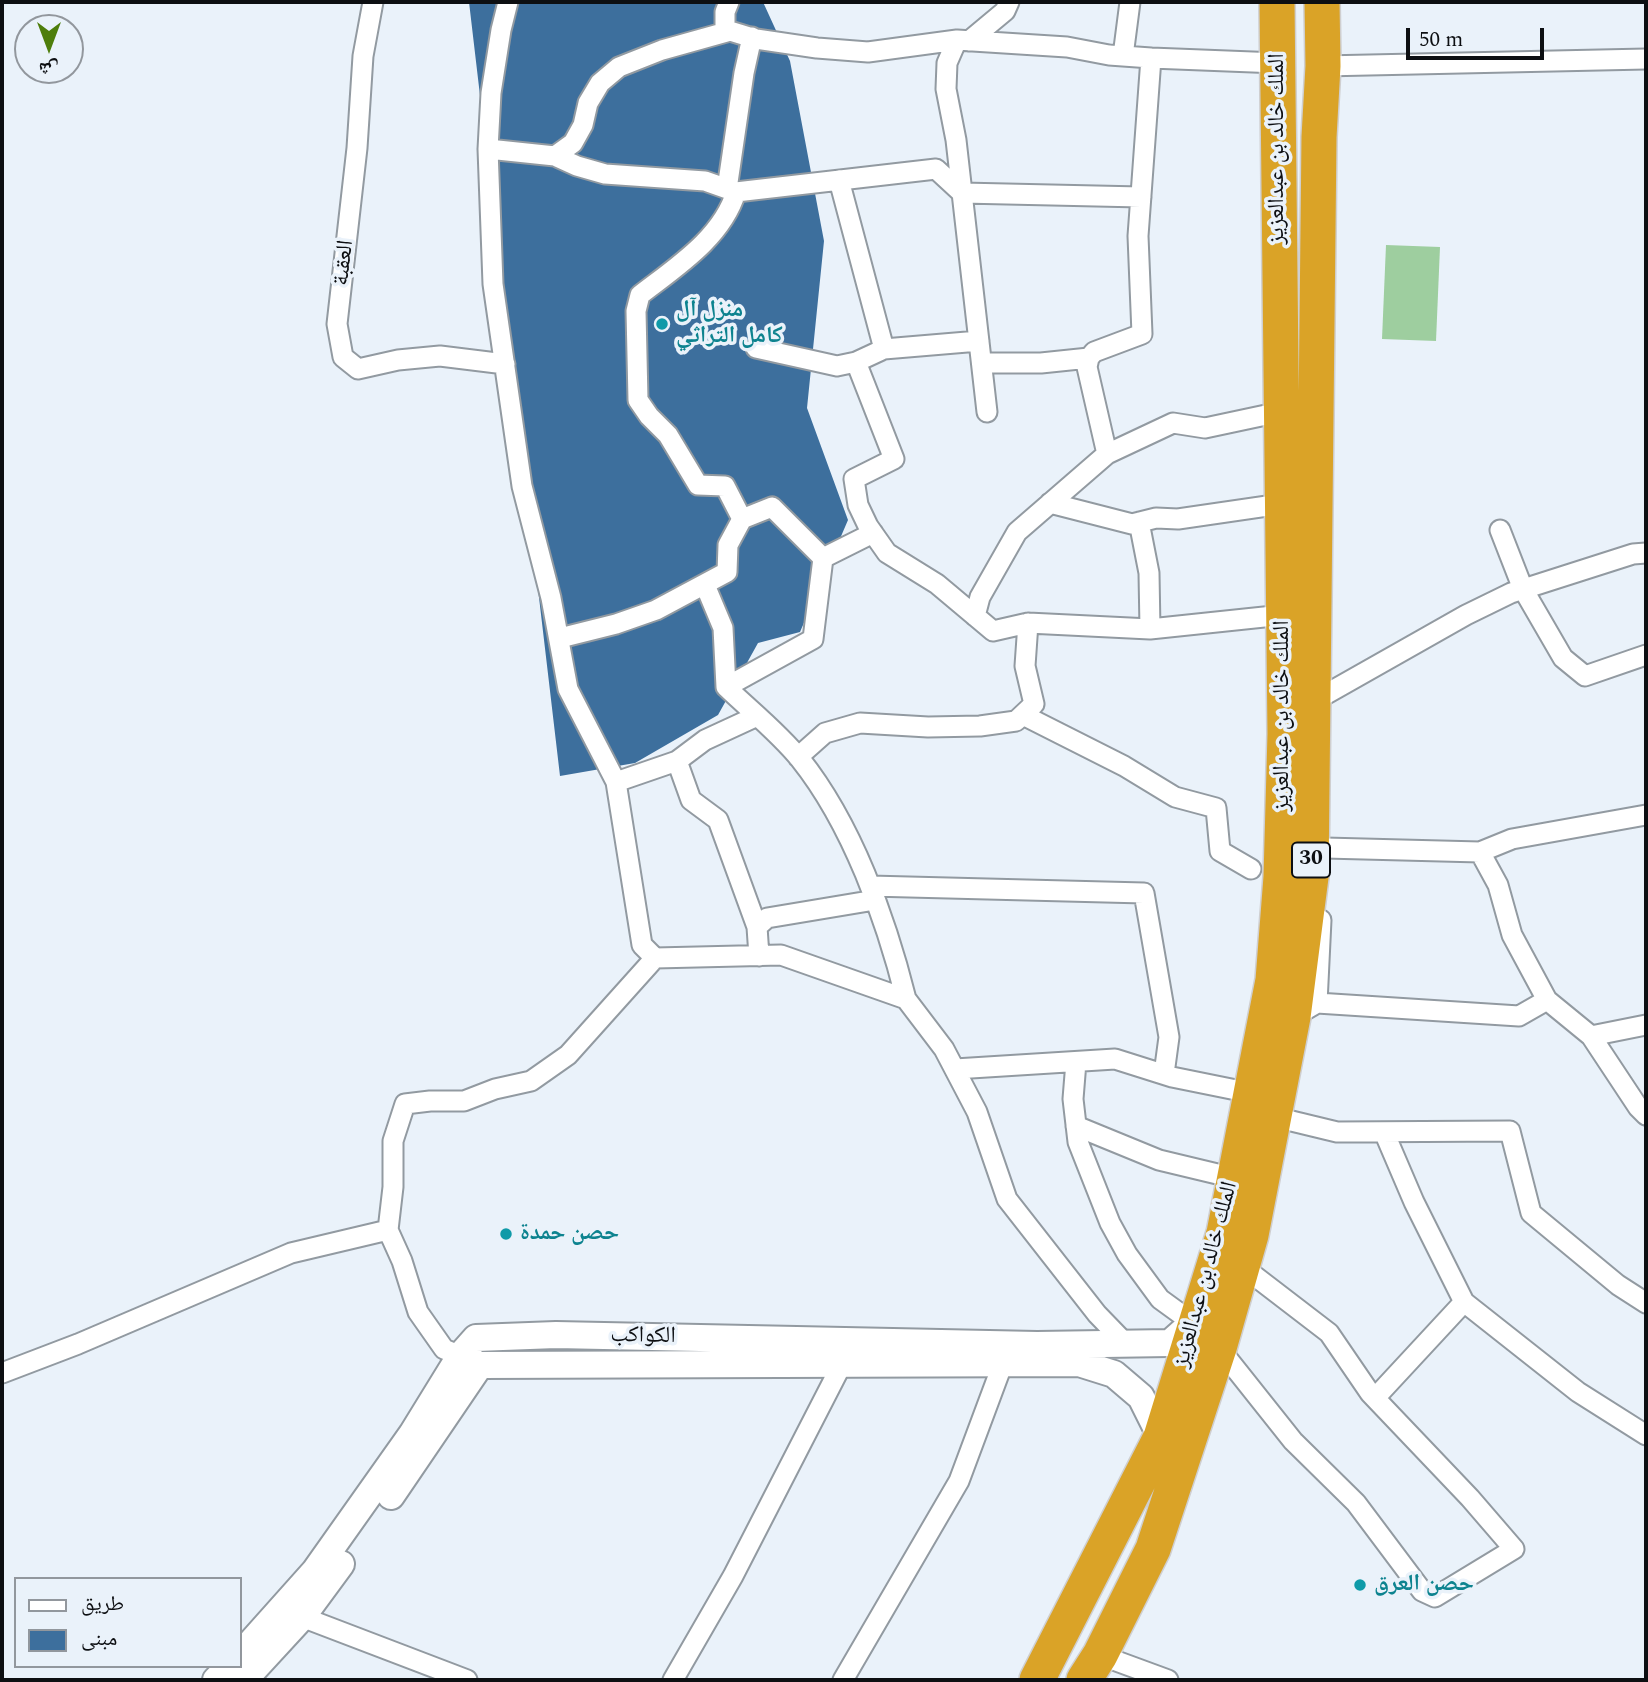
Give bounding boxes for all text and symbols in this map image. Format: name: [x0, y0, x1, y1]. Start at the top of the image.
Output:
north arrow: [14, 14, 84, 84]
scale bar: [1410, 14, 1548, 58]
text: 50 m: [1419, 24, 1463, 56]
street label: الملك خالد بن عبدالعزيز: [1264, 53, 1292, 245]
text: ش: [39, 54, 59, 83]
street label: العقبة: [329, 239, 361, 287]
place label: منزل آل كامل التراثي: [676, 297, 783, 351]
marker: منزل آل كامل التراثي: [654, 316, 670, 332]
street label: الملك خالد بن عبدالعزيز: [1269, 620, 1297, 812]
road number: 30: [1292, 842, 1330, 878]
street label: الملك خالد بن عبدالعزيز: [1169, 1179, 1245, 1371]
place label: حصن حمدة: [520, 1220, 619, 1248]
marker: حصن حمدة: [498, 1226, 514, 1242]
street label: الكواكب: [610, 1323, 676, 1351]
place label: حصن العرق: [1374, 1571, 1474, 1599]
legend: [14, 1577, 242, 1668]
marker: حصن العرق: [1352, 1577, 1368, 1593]
text: طريق: [81, 1588, 124, 1620]
text: مبنى: [81, 1623, 117, 1655]

